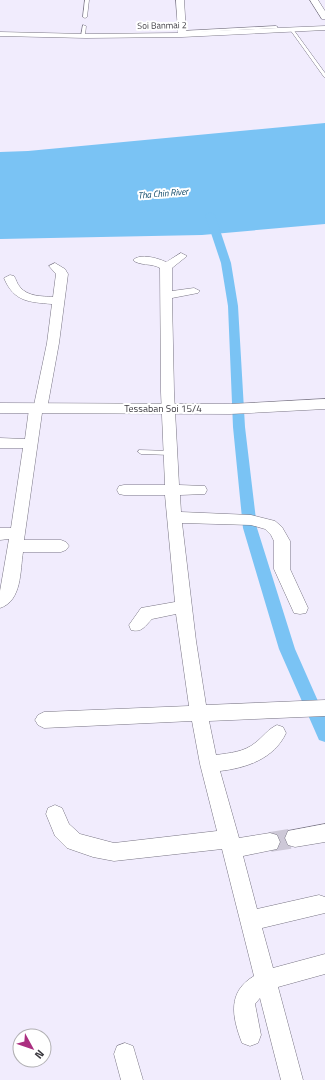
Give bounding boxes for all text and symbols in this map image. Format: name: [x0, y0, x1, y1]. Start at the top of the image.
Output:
street label: Soi Banmai 2: [137, 18, 187, 32]
water label: Tha Chin River: [137, 184, 190, 202]
street label: Tessaban Soi 15/4: [124, 401, 202, 416]
north arrow: [12, 1028, 52, 1068]
text: N: [31, 1046, 48, 1062]

